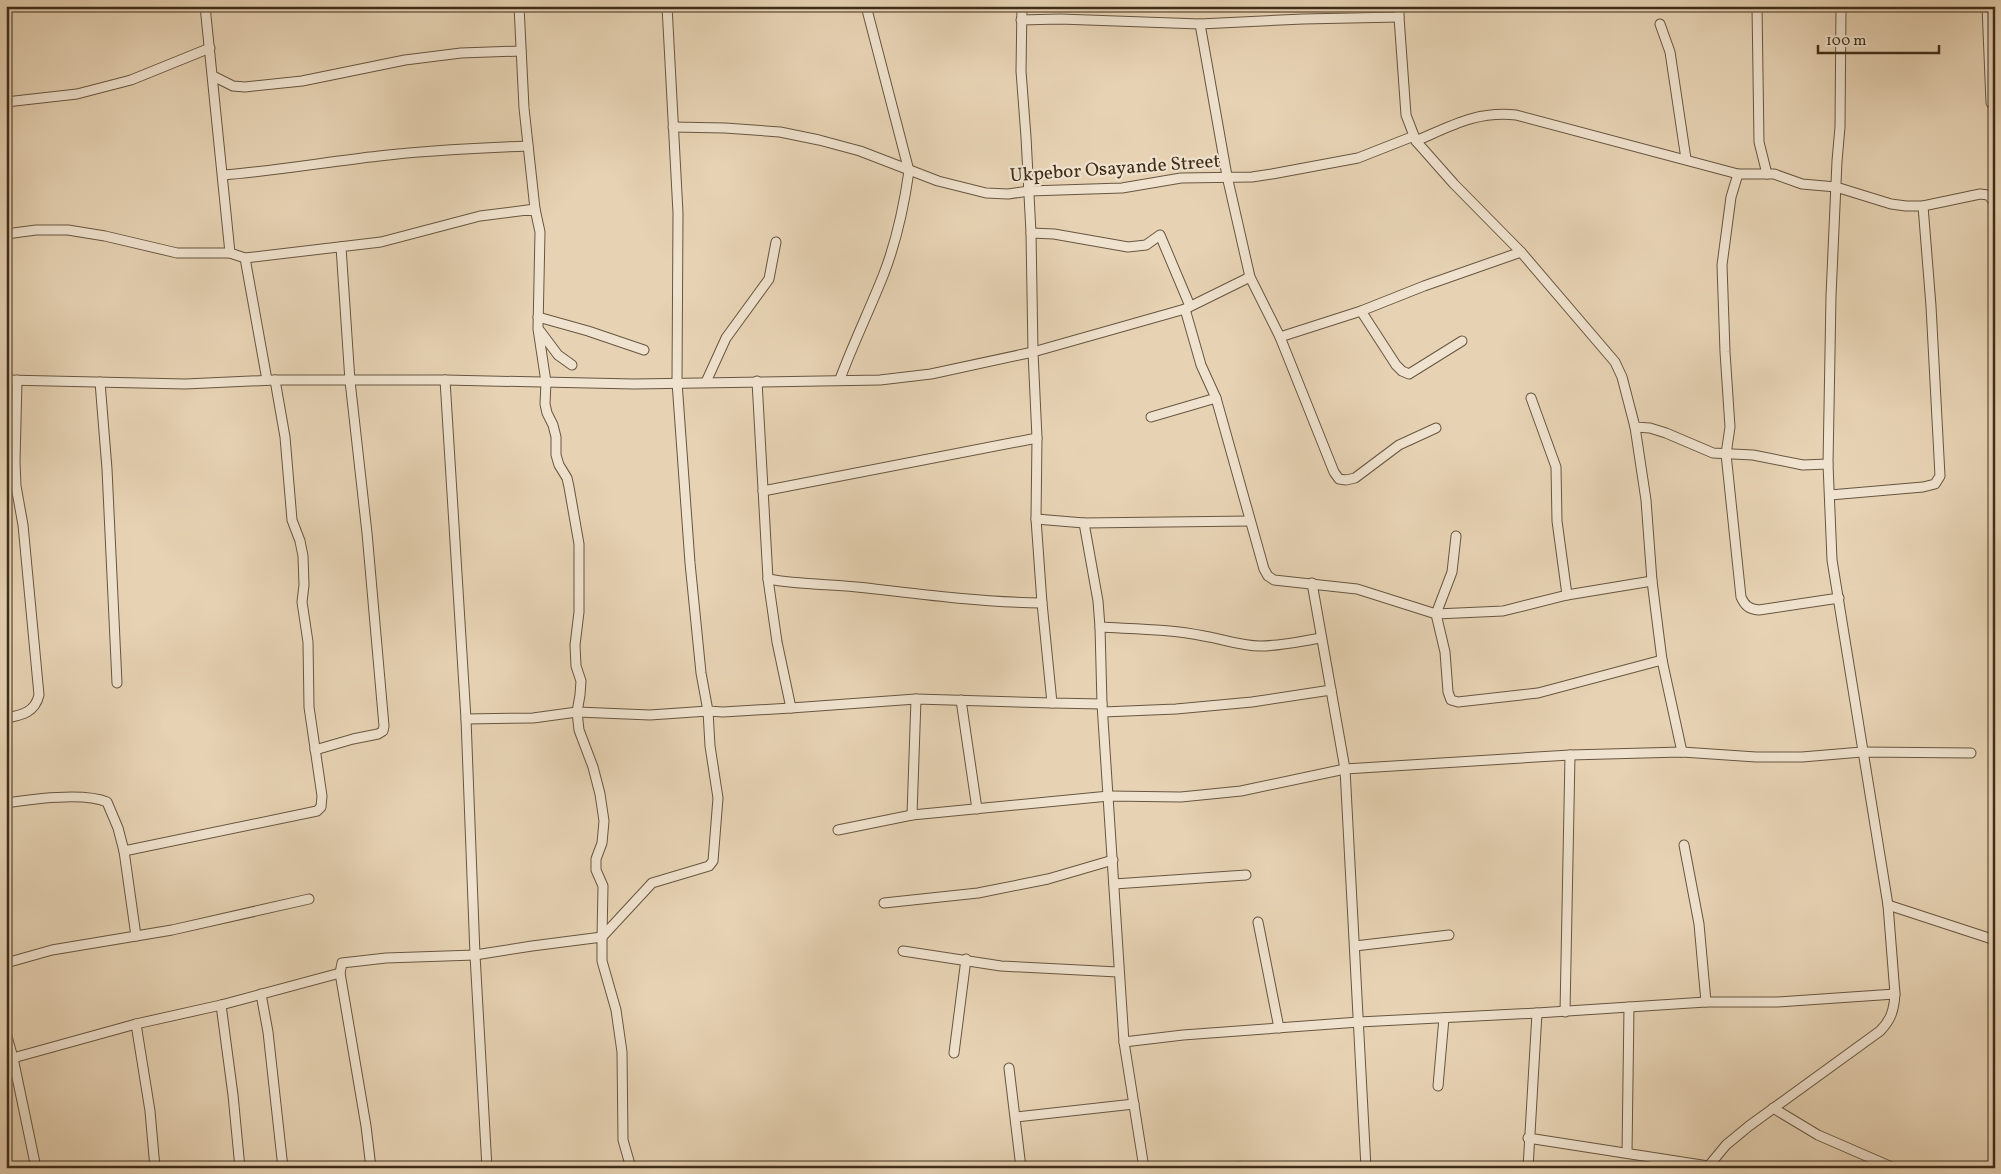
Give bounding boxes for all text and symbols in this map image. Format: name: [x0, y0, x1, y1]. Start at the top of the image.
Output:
scale bar: [1818, 22, 1940, 54]
text: 100 m: [1826, 31, 1866, 52]
street label: Ukpebor Osayande Street: [1009, 149, 1221, 189]

